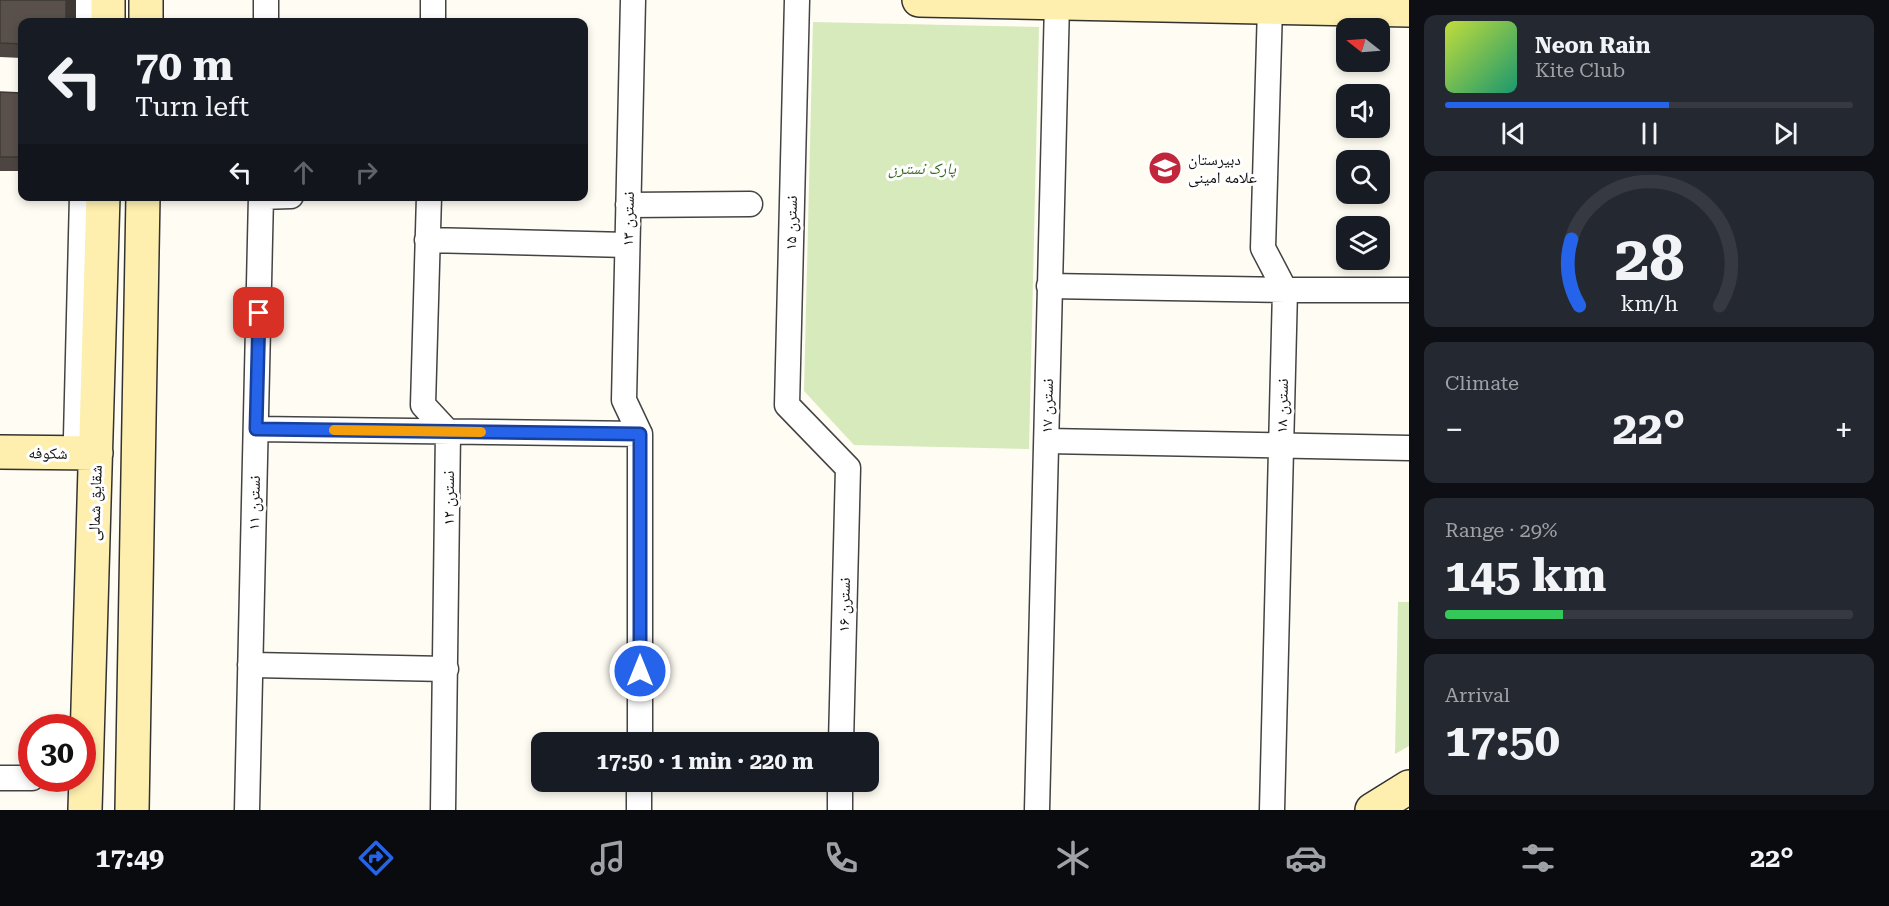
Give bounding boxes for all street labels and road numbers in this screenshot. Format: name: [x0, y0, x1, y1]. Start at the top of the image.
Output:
street label: نسترن ۱۳: [618, 191, 639, 247]
street label: نسترن ۱۵: [781, 195, 802, 251]
street label: نسترن ۱۷: [1037, 378, 1058, 434]
street label: نسترن ۱۸: [1272, 378, 1293, 434]
street label: شکوفه: [28, 443, 68, 463]
street label: شقایق شمالی: [84, 465, 107, 541]
street label: نسترن ۱۲: [439, 470, 459, 526]
street label: نسترن ۱۱: [244, 475, 265, 531]
street label: نسترن ۱۶: [834, 577, 855, 633]

